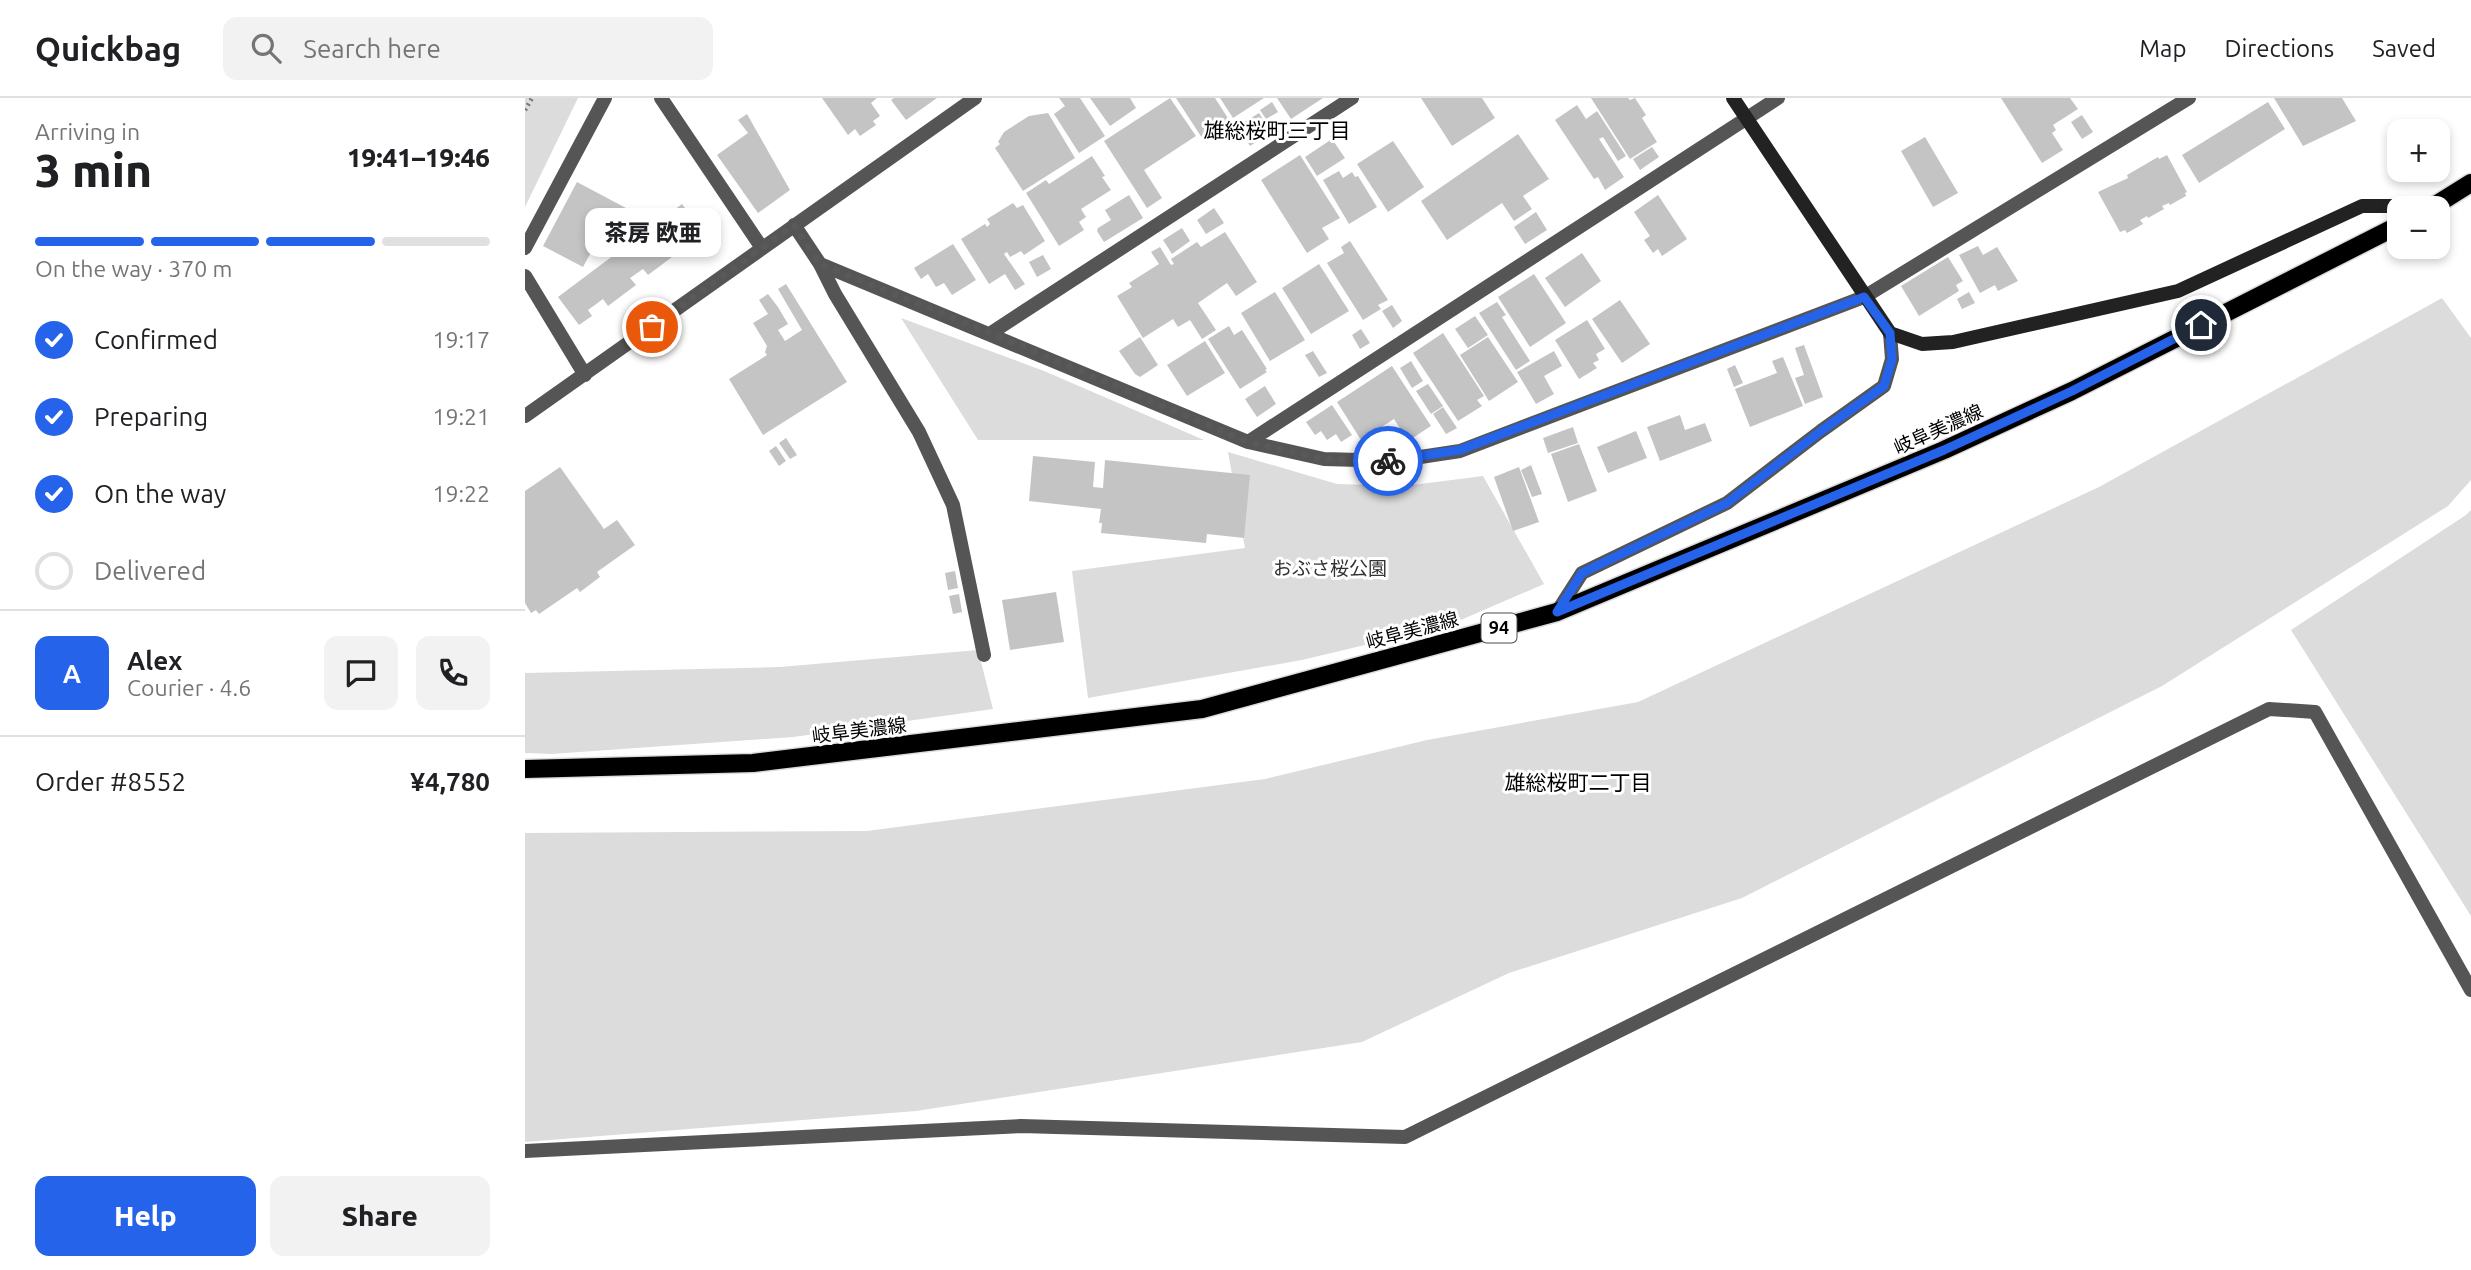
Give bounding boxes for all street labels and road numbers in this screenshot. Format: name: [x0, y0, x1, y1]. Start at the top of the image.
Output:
street label: 岐阜美濃線: [1890, 400, 1986, 458]
street label: 岐阜美濃線: [1363, 607, 1461, 653]
road number: 94: [1481, 614, 1517, 642]
street label: 岐阜美濃線: [811, 713, 907, 747]

